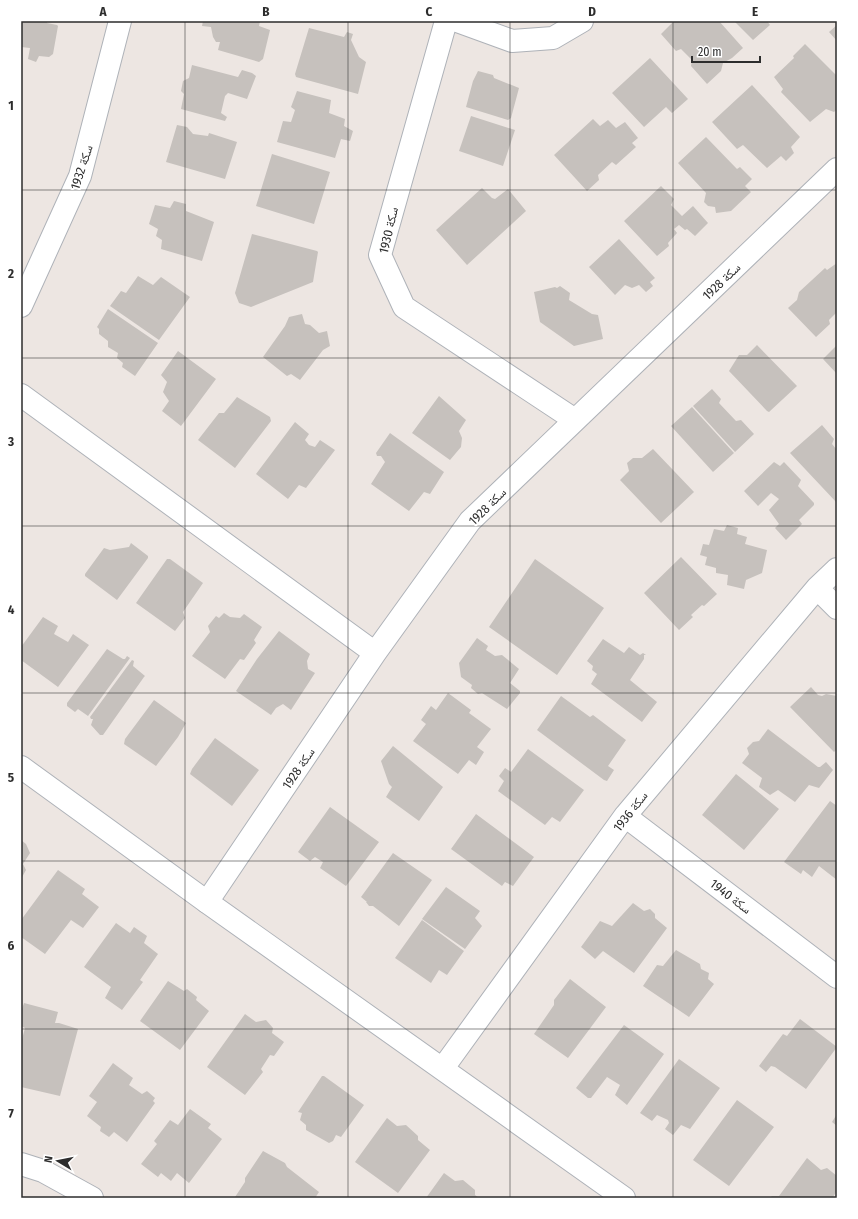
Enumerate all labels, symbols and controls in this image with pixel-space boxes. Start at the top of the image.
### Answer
text: A [98,4,107,19]
text: B [262,4,270,19]
text: C [426,4,433,19]
text: D [588,4,596,19]
text: E [752,4,758,19]
scale bar [692,38,760,64]
text: 20 m [698,45,722,59]
text: 1 [8,98,14,113]
street label: سكة 1932 [67,143,96,191]
street label: سكة 1930 [376,205,401,255]
street label: سكة 1928 [699,260,743,303]
text: 2 [7,266,14,281]
text: 3 [7,434,14,449]
street label: سكة 1928 [465,484,509,528]
text: 4 [8,602,15,617]
street label: سكة 1928 [279,745,318,792]
text: 5 [8,770,14,785]
street label: سكة 1936 [610,788,651,834]
street label: سكة 1940 [707,876,754,917]
text: 6 [8,938,15,953]
text: 7 [8,1106,14,1121]
north arrow [38,1141,78,1181]
text: N [42,1155,56,1164]

